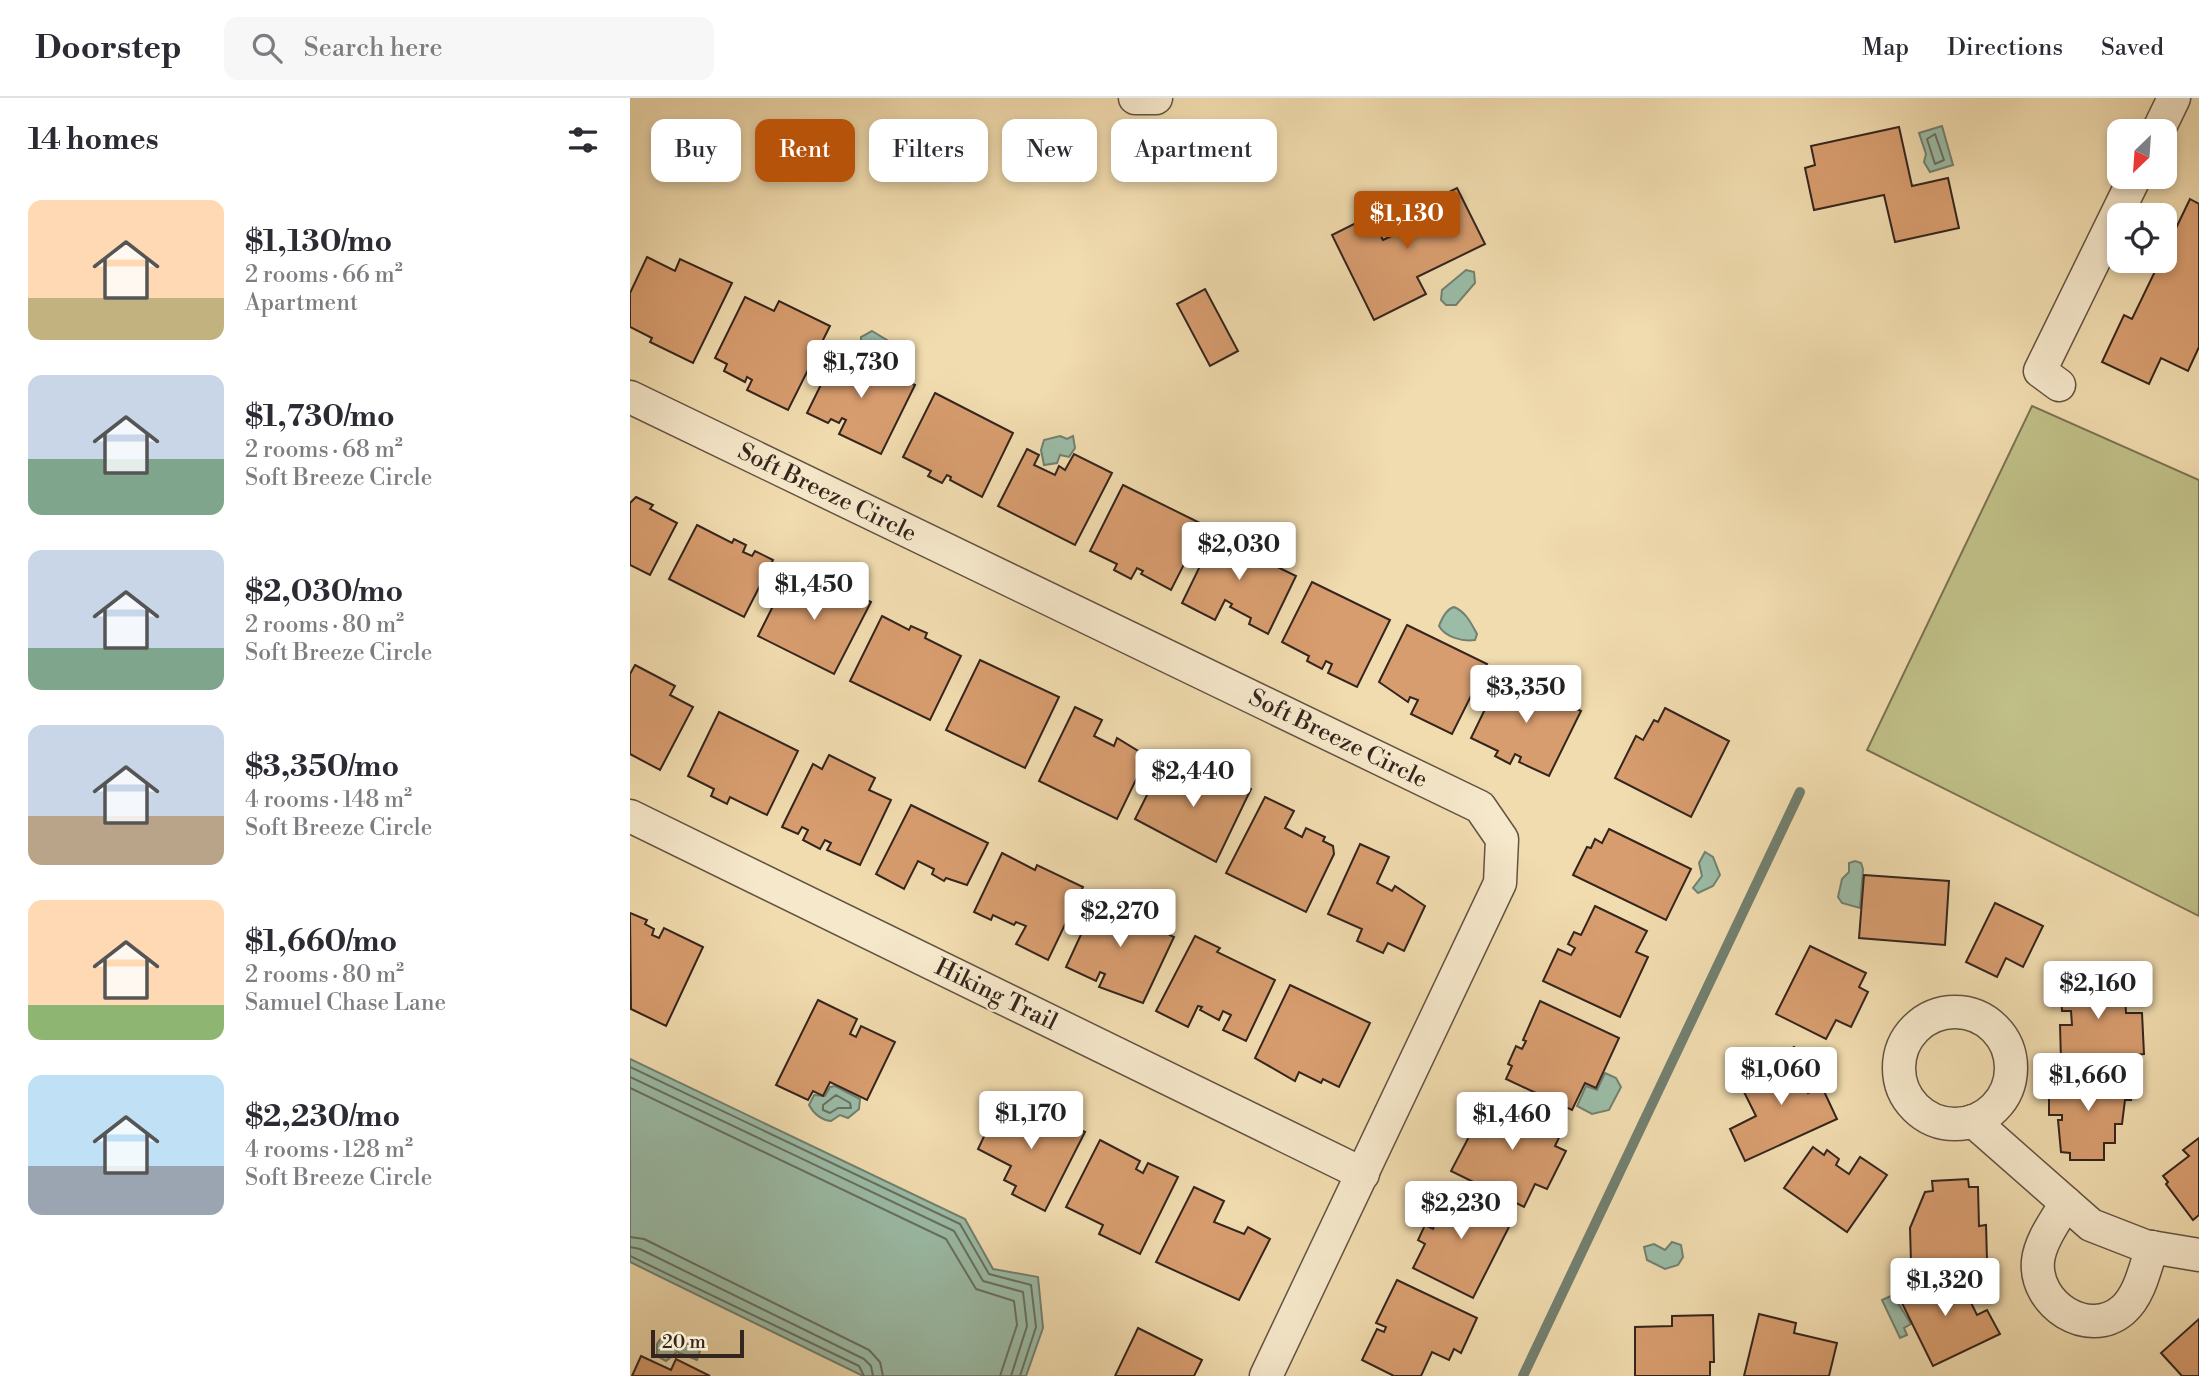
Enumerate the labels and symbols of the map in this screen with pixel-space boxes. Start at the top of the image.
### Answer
north arrow [2107,119,2177,189]
pin: $1,130 [1350,192,1464,251]
pin: $1,730 [804,341,918,400]
street label: Soft Breeze Circle [733,437,921,549]
pin: $2,030 [1182,522,1296,582]
pin: $1,450 [757,562,871,622]
pin: $3,350 [1469,666,1583,725]
street label: Soft Breeze Circle [1244,683,1432,795]
pin: $2,440 [1136,750,1250,809]
pin: $2,270 [1063,890,1177,949]
street label: Hiking Trail [930,952,1062,1038]
pin: $2,160 [2041,962,2155,1021]
pin: $1,060 [1724,1048,1838,1107]
pin: $1,660 [2031,1054,2145,1113]
pin: $1,170 [974,1091,1088,1151]
pin: $1,460 [1455,1093,1569,1152]
pin: $2,230 [1404,1182,1518,1241]
pin: $1,320 [1888,1258,2002,1318]
scale bar [651,1327,744,1359]

